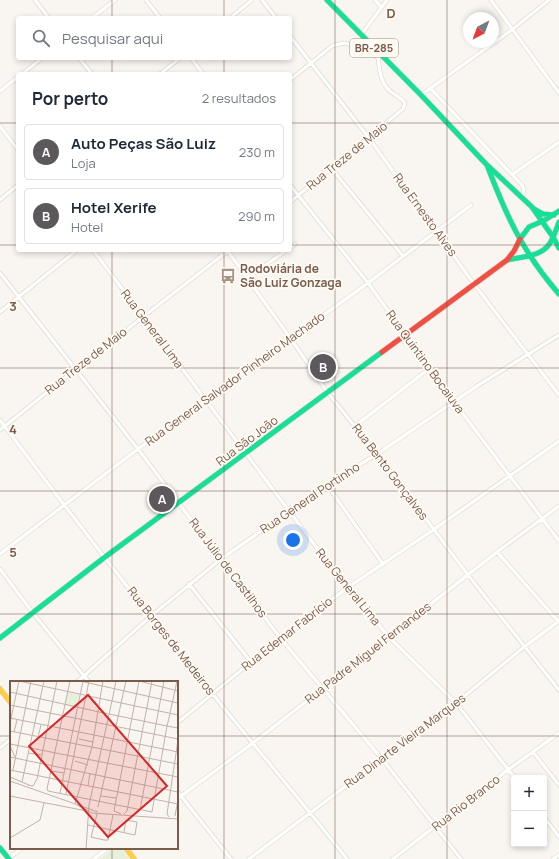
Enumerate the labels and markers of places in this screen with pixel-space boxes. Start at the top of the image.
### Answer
place label: Rodoviária de São Luiz Gonzaga [240,260,342,291]
bus stop icon: Rodoviária de São Luiz Gonzaga [219,267,237,285]
pin: B [310,352,336,382]
pin: A [149,484,175,514]

